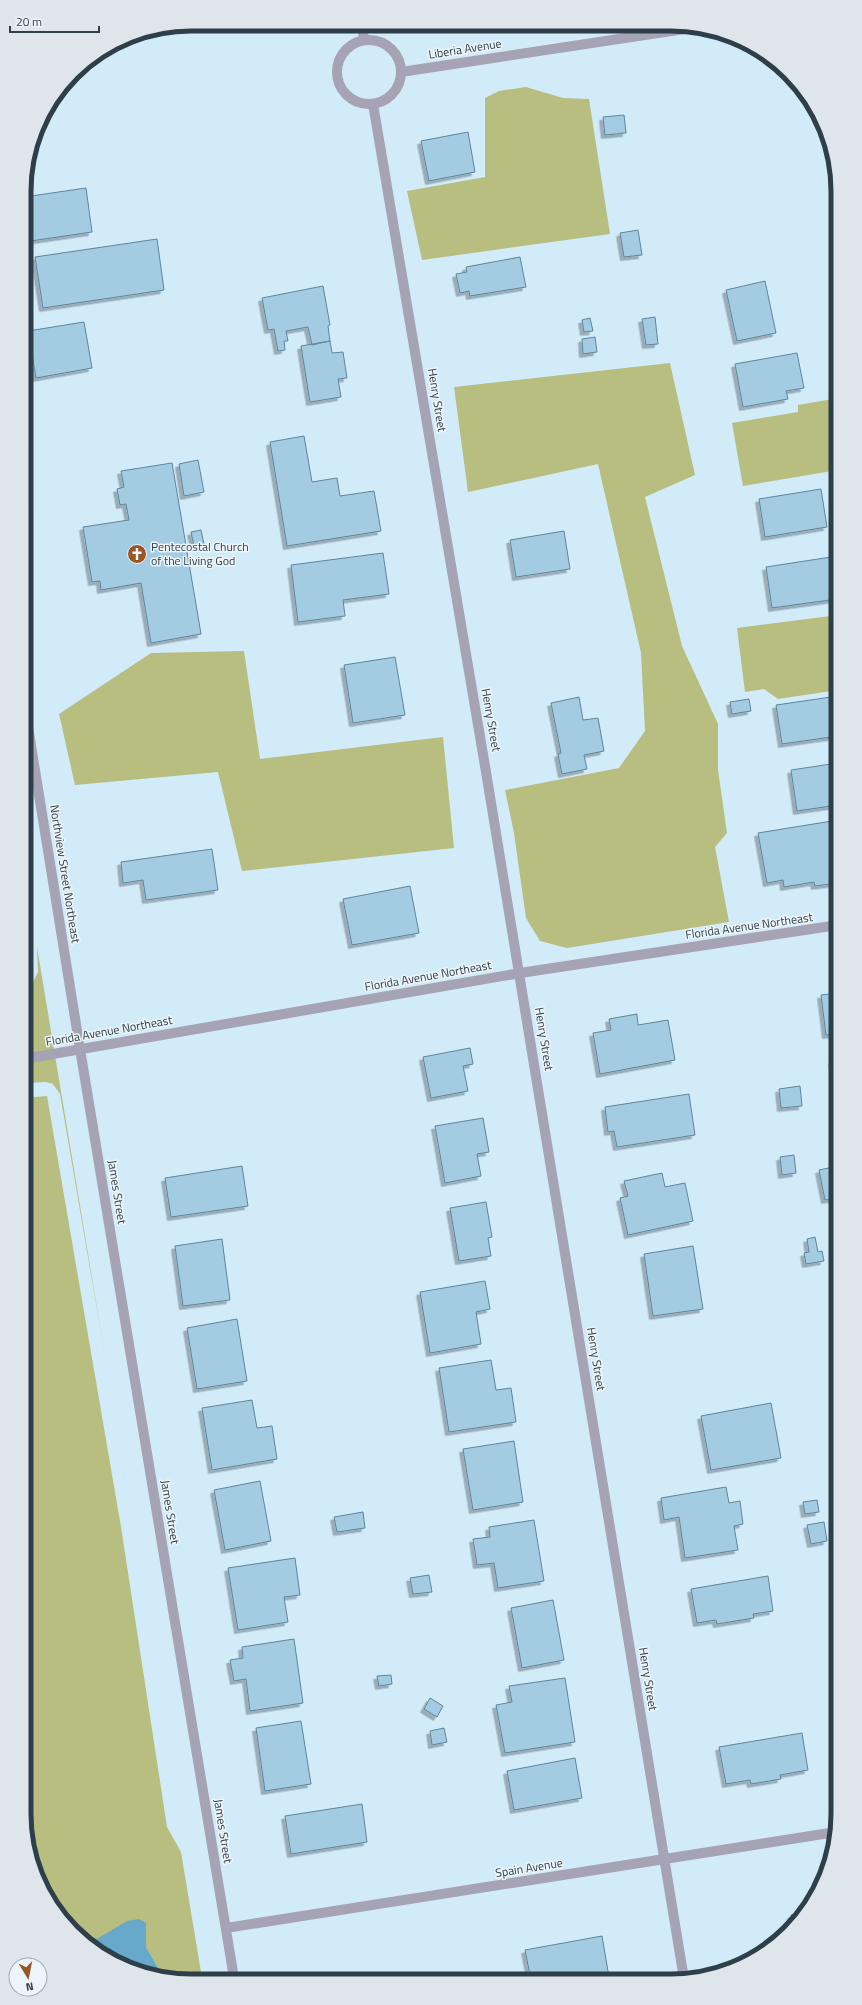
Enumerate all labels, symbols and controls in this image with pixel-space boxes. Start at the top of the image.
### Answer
scale bar [10,8,99,34]
text: 20 m [16,12,42,31]
street label: Liberia Avenue [427,33,503,64]
street label: Henry Street [423,367,452,434]
place label: Pentecostal Church of the Living God [151,537,249,570]
church icon: Pentecostal Church of the Living God [126,543,148,565]
street label: Henry Street [477,687,507,754]
street label: Northview Street Northeast [45,803,86,945]
street label: Florida Avenue Northeast [684,907,815,944]
street label: Florida Avenue Northeast [363,955,494,996]
street label: Henry Street [530,1006,559,1073]
street label: Florida Avenue Northeast [44,1010,175,1051]
street label: James Street [103,1158,132,1226]
street label: Henry Street [582,1326,611,1393]
street label: James Street [156,1478,185,1546]
street label: Henry Street [634,1646,663,1713]
street label: James Street [209,1797,238,1865]
street label: Spain Avenue [494,1853,564,1882]
north arrow [8,1957,48,1997]
text: N [25,1978,35,1995]

